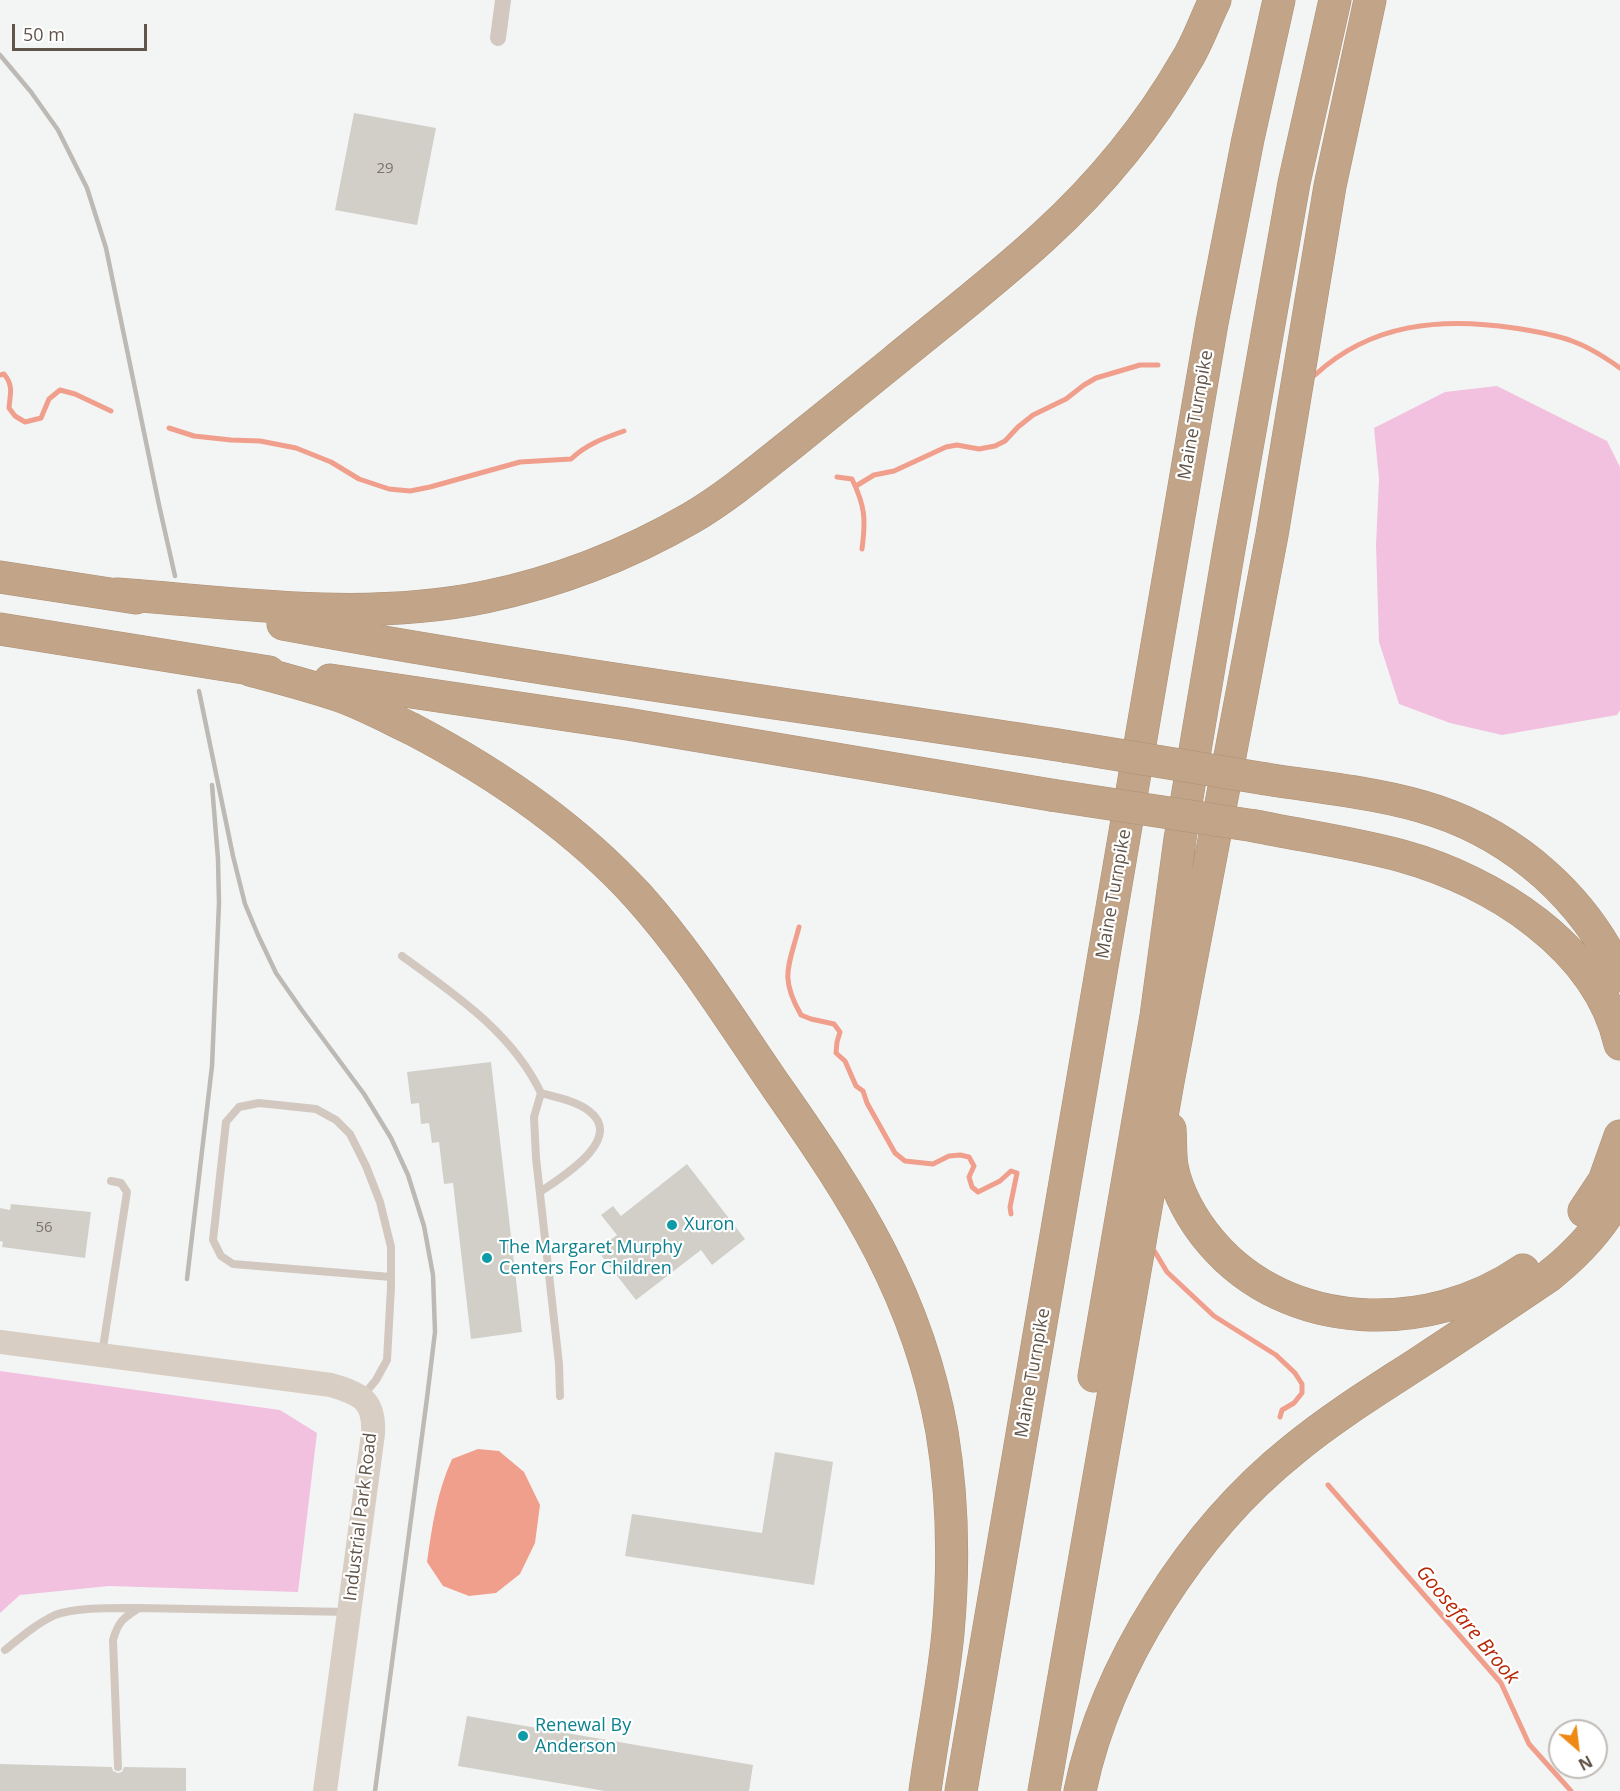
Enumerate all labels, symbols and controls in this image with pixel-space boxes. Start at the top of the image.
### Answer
scale bar [15,12,150,50]
text: 50 m [23,22,65,46]
house number: 29 [376,160,394,178]
street label: Maine Turnpike [1174,349,1218,481]
street label: Maine Turnpike [1092,828,1136,960]
place label: Xuron [684,1214,735,1236]
marker: Xuron [665,1218,679,1232]
house number: 56 [35,1219,53,1237]
place label: The Margaret Murphy Centers For Children [499,1237,682,1280]
marker: The Margaret Murphy Centers For Children [480,1251,494,1265]
street label: Maine Turnpike [1011,1307,1055,1439]
street label: Industrial Park Road [340,1432,382,1602]
water label: Goosefare Brook [1410,1561,1524,1689]
place label: Renewal By Anderson [535,1715,631,1758]
north arrow [1548,1719,1608,1779]
marker: Renewal By Anderson [516,1729,530,1743]
text: N [1575,1750,1596,1776]

